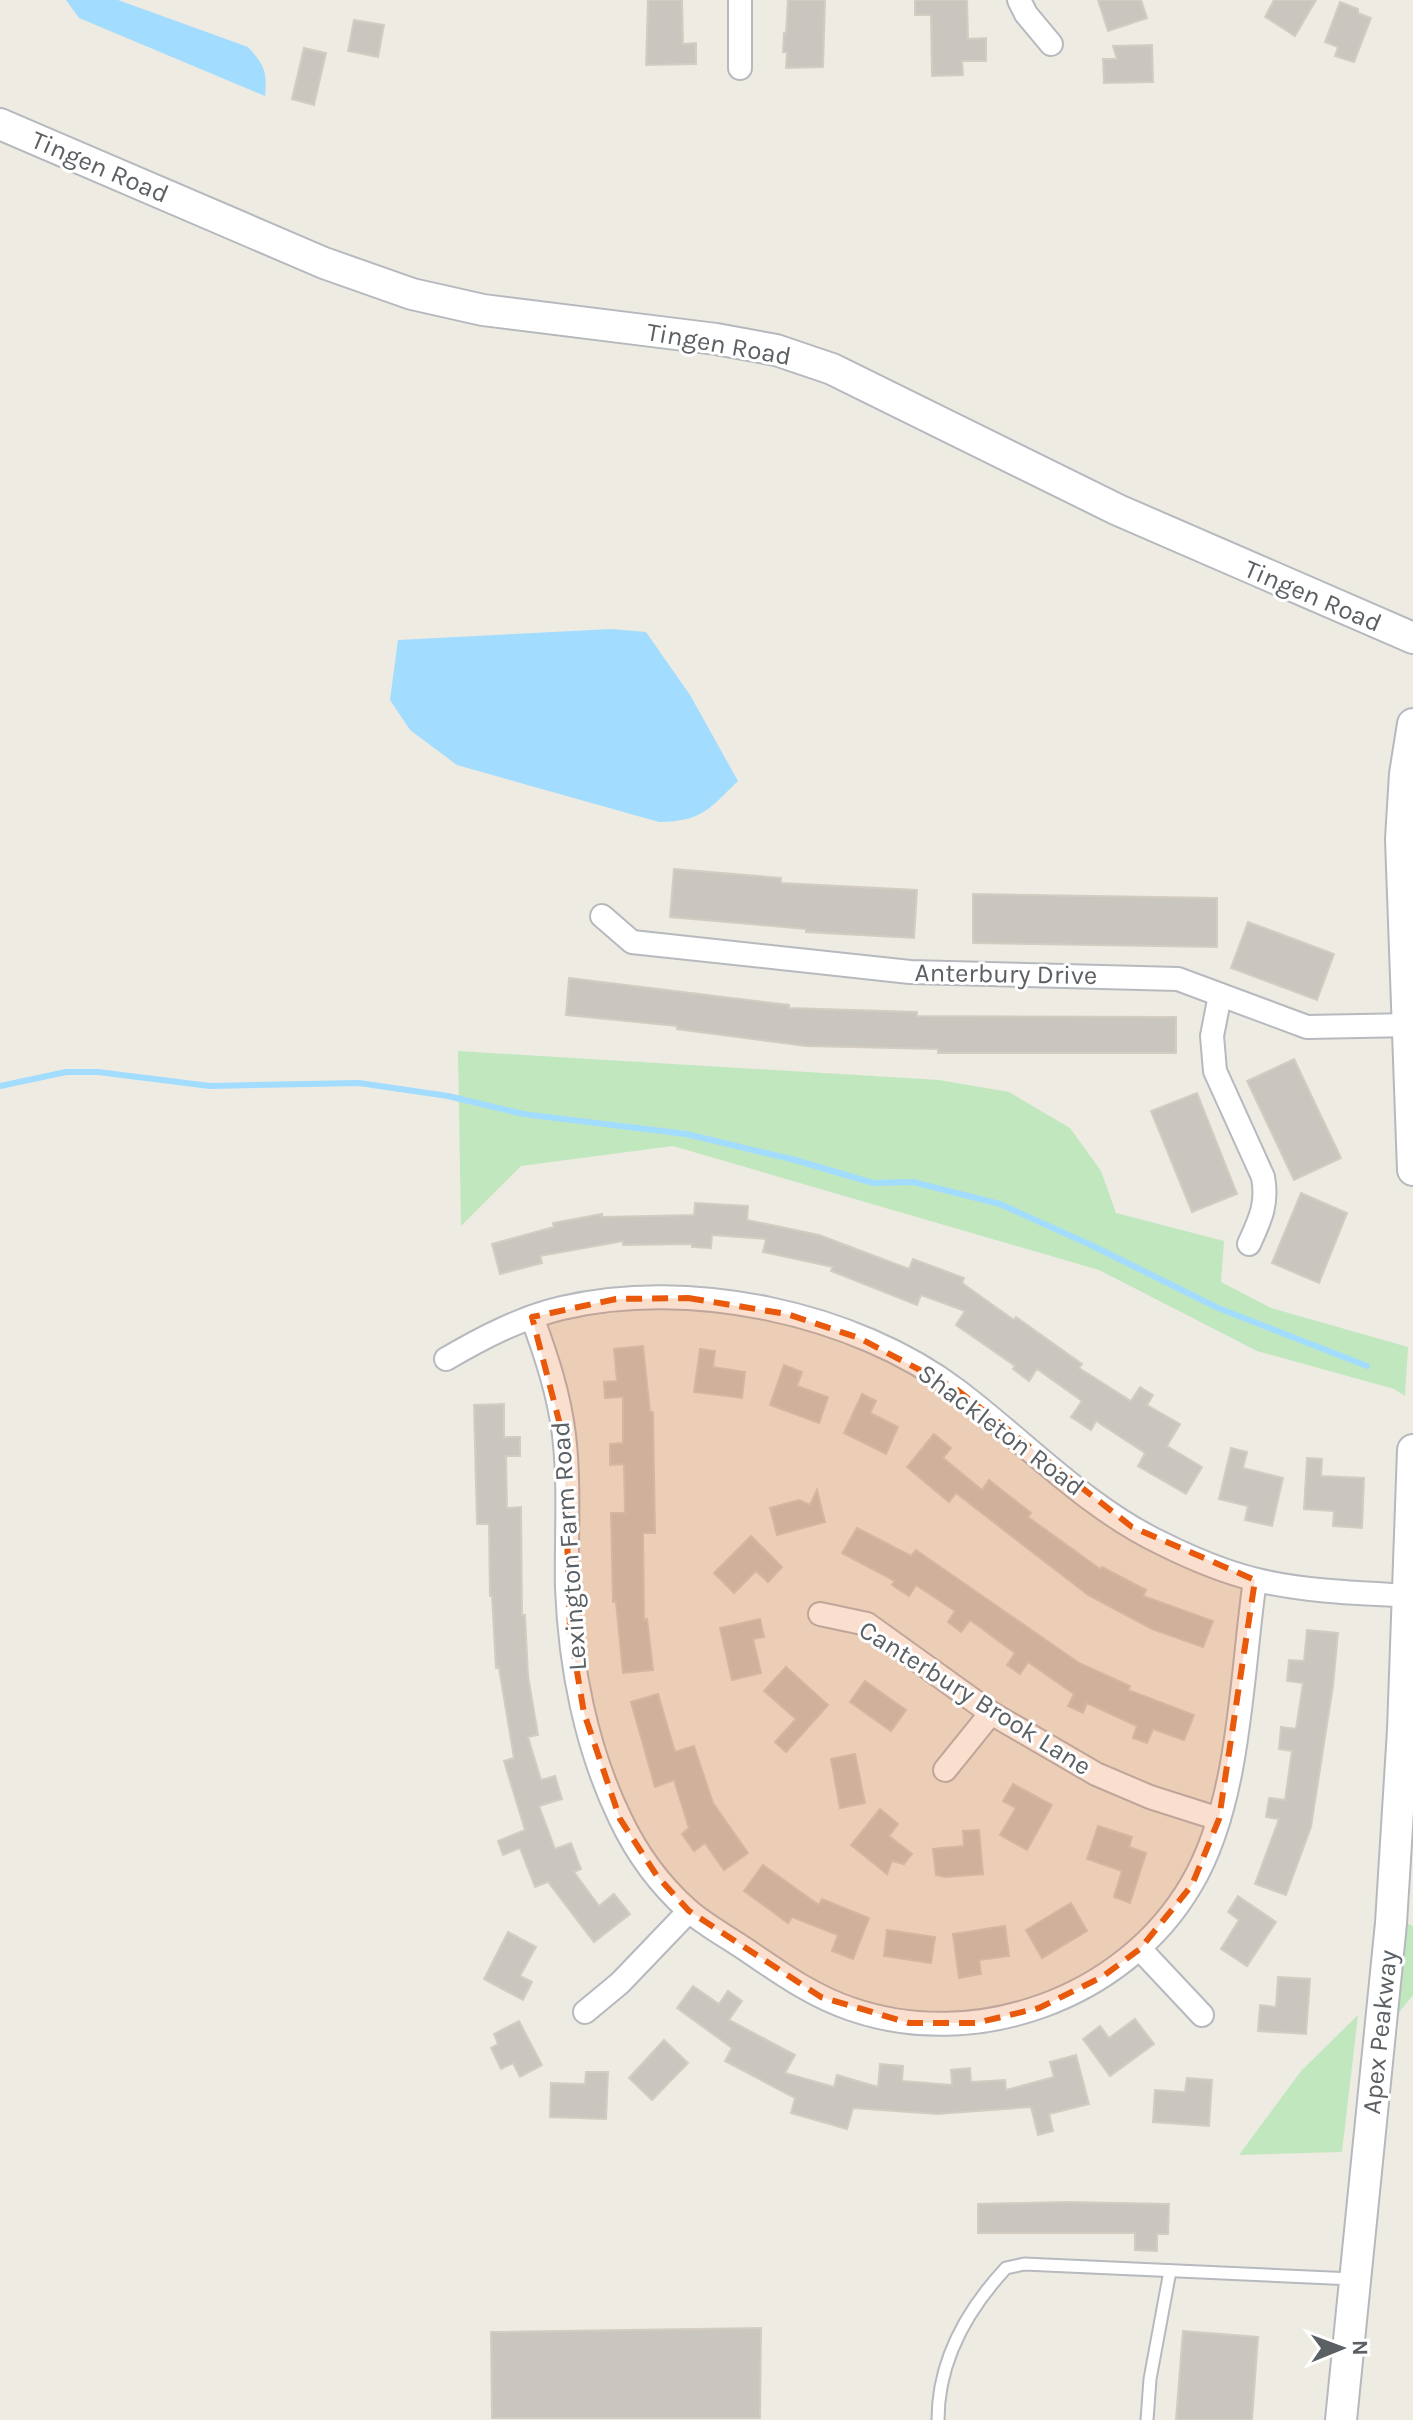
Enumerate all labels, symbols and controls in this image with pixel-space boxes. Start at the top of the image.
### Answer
street label: Tingen Road [27,124,173,210]
street label: Tingen Road [644,316,794,372]
street label: Tingen Road [1240,553,1386,639]
street label: Anterbury Drive [914,957,1098,991]
street label: Shackleton Road [912,1357,1090,1503]
street label: Lexington Farm Road [545,1420,593,1672]
street label: Canterbury Brook Lane [853,1614,1097,1782]
street label: Apex Peakway [1356,1948,1404,2116]
north arrow [1301,2308,1381,2388]
text: N [1347,2340,1373,2356]

